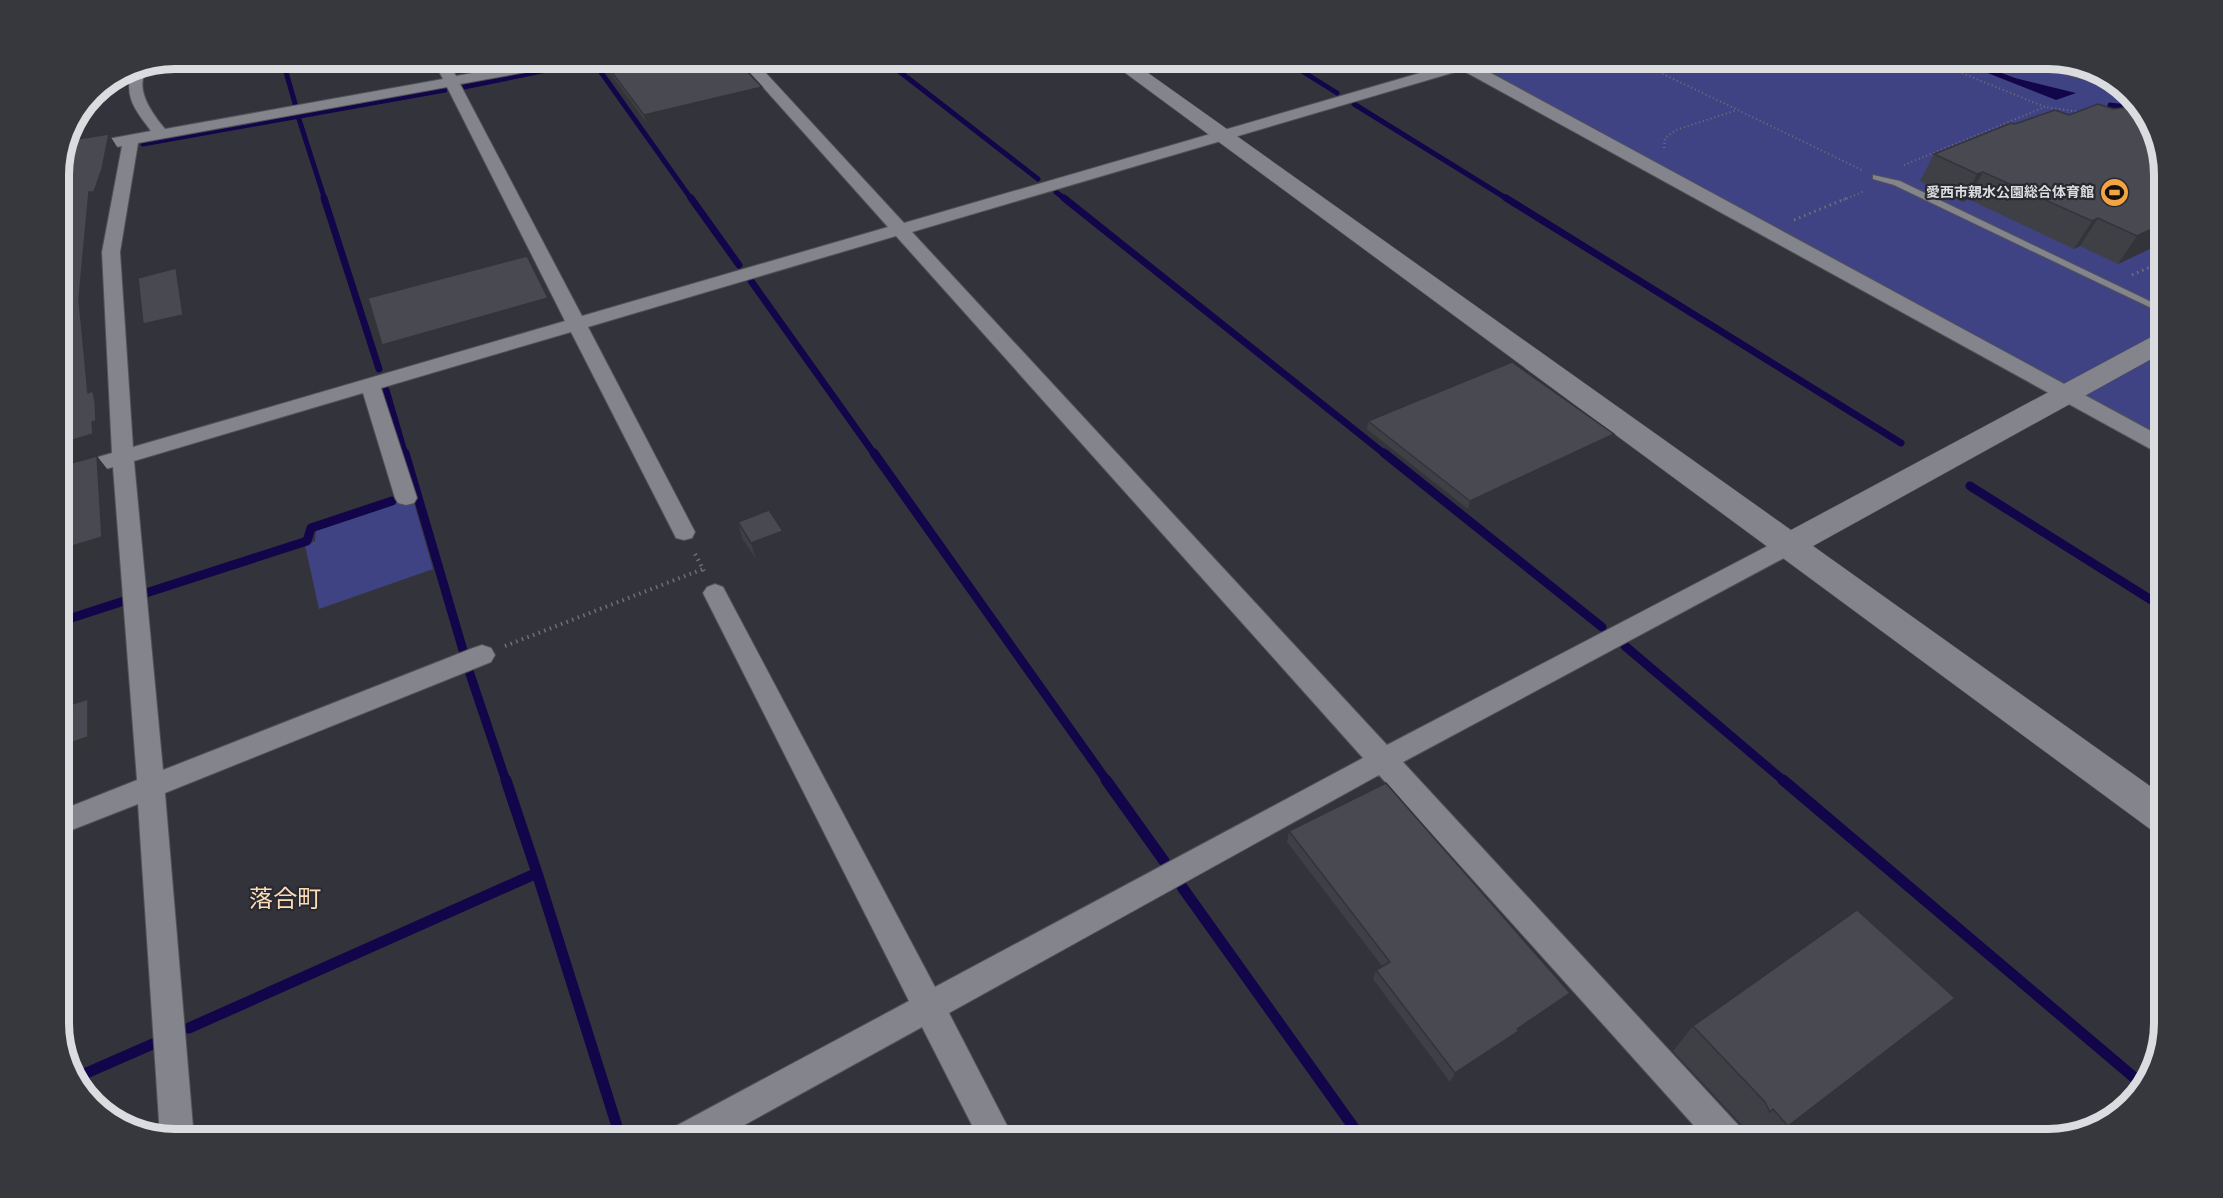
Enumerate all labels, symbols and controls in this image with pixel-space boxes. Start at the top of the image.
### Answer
sports icon: 愛西市親水公園総合体育館 [2099,176,2131,208]
place label: 愛西市親水公園総合体育館 [1926,182,2094,201]
district label: 落合町 [249,881,321,914]

